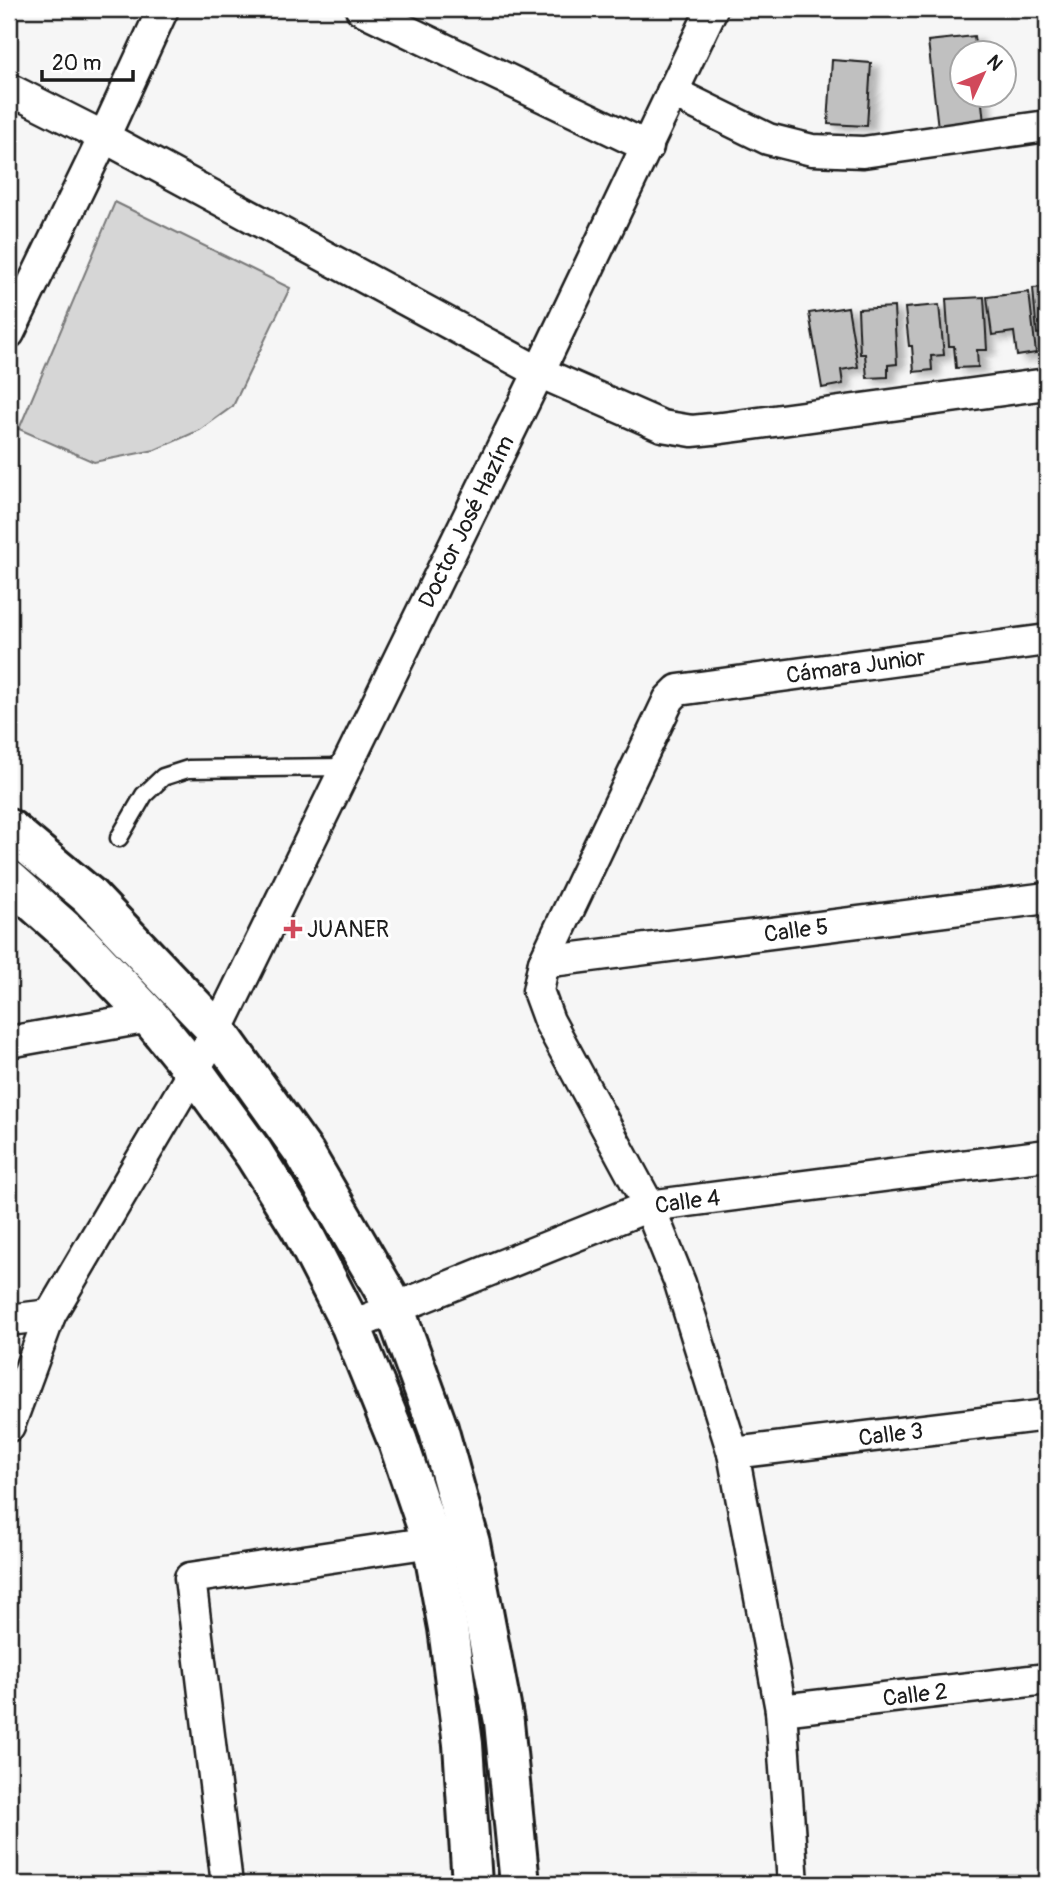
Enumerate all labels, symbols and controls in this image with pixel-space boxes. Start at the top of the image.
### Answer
scale bar [42,38,133,82]
north arrow [948,38,1018,108]
text: 20 m [52,50,101,77]
text: N [981,50,1008,76]
street label: Doctor José Hazím [412,431,521,613]
street label: Cámara Junior [784,643,927,690]
street label: Calle 5 [762,912,830,949]
place label: JUANER [307,915,389,944]
marker: JUANER [285,921,301,937]
street label: Calle 4 [653,1183,722,1220]
street label: Calle 3 [857,1416,925,1453]
street label: Calle 2 [881,1677,949,1713]

